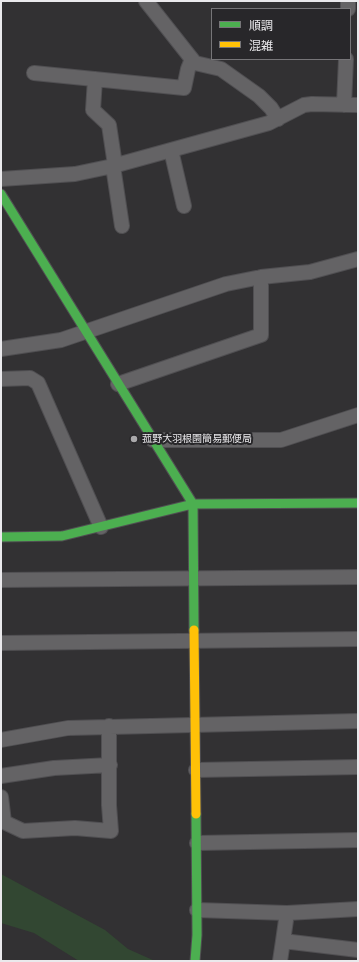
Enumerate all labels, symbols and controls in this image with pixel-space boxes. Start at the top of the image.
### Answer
legend [211,8,351,60]
text: 順調 [249,18,273,33]
text: 混雑 [249,38,273,53]
place label: 菰野大羽根園簡易郵便局 [142,433,252,445]
marker: 菰野大羽根園簡易郵便局 [129,434,139,444]

